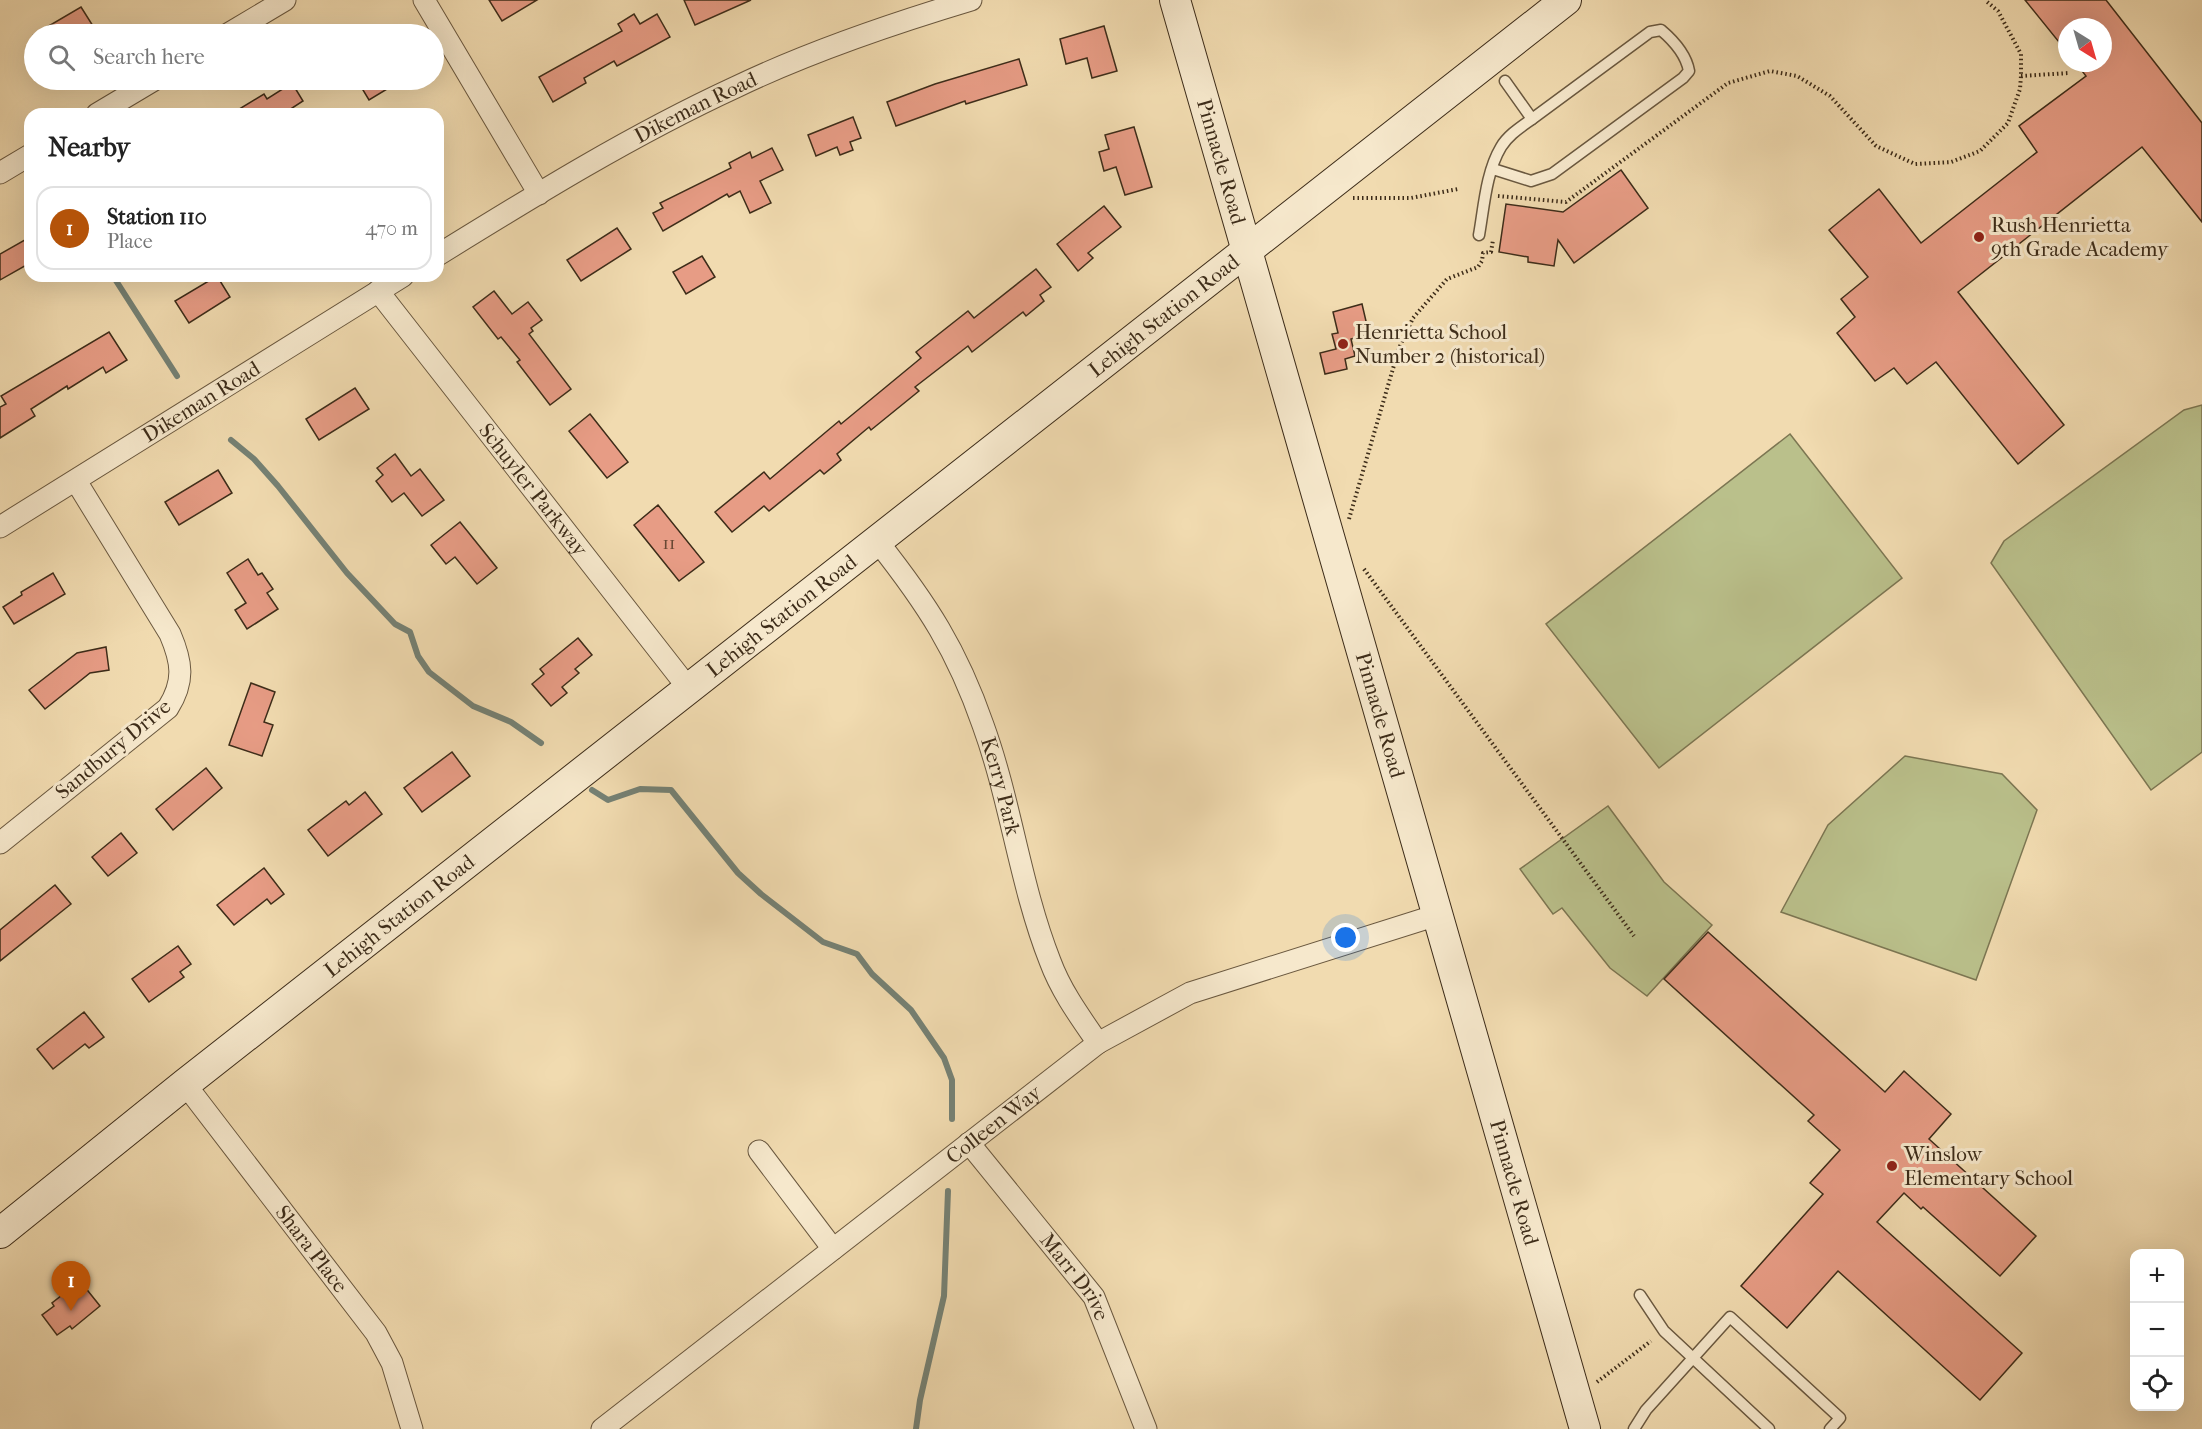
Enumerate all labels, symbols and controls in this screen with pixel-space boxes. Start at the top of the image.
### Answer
north arrow [2058,18,2112,72]
search box [24,24,444,90]
icon: search [45,41,78,74]
text: Search here [93,44,205,70]
street label: Dikeman Road [630,67,761,148]
street label: Pinnacle Road [1192,96,1251,228]
text: Nearby [48,132,130,163]
text: Station 110 [107,204,207,230]
place label: Rush Henrietta 9th Grade Academy [1991,213,2169,261]
text: 1 [66,217,73,240]
text: 470 m [365,217,418,240]
text: Place [107,230,153,253]
marker: Rush Henrietta 9th Grade Academy [1972,230,1986,244]
street label: Lehigh Station Road [1084,249,1244,382]
place label: Henrietta School Number 2 (historical) [1355,320,1545,368]
marker: Henrietta School Number 2 (historical) [1336,337,1350,351]
street label: Dikeman Road [138,356,265,447]
street label: Schuyler Parkway [474,419,593,561]
house number: 11 [663,533,675,554]
street label: Lehigh Station Road [702,549,862,682]
street label: Pinnacle Road [1351,650,1410,781]
street label: Sandbury Drive [51,694,175,804]
street label: Kerry Park [976,734,1025,838]
street label: Lehigh Station Road [319,849,480,982]
your location [1331,923,1360,952]
street label: Colleen Way [941,1080,1046,1169]
street label: Pinnacle Road [1485,1117,1544,1248]
place label: Winslow Elementary School [1903,1142,2073,1190]
marker: Winslow Elementary School [1885,1159,1899,1173]
street label: Shara Place [271,1201,353,1297]
street label: Marr Drive [1035,1228,1114,1324]
map controls [2130,1249,2184,1411]
button: + [2130,1249,2184,1303]
pin: 1 [52,1262,90,1311]
button: − [2130,1303,2184,1357]
button: locate [2130,1357,2184,1411]

